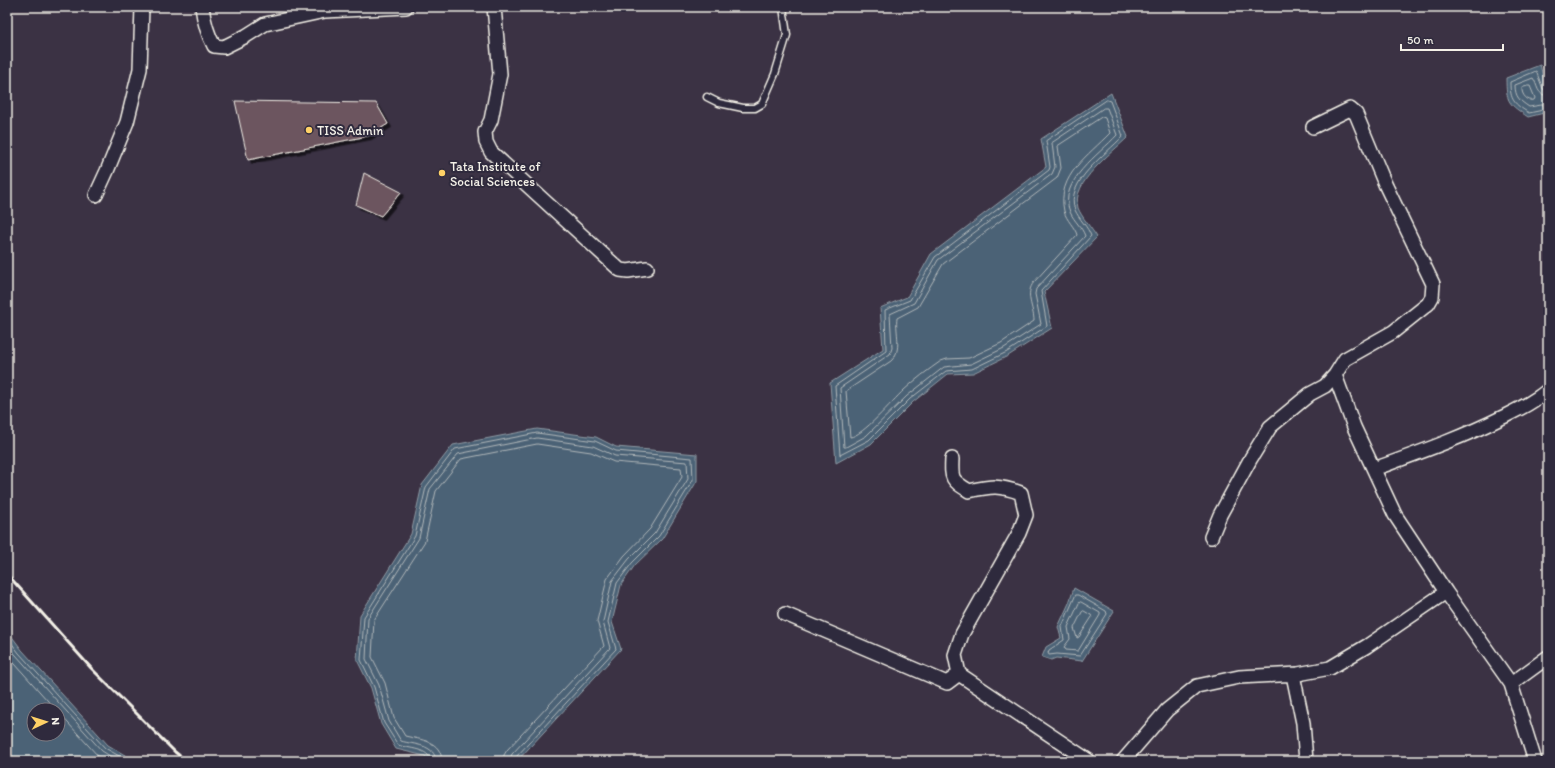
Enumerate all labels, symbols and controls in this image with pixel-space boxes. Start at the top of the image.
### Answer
scale bar [1401,26,1503,52]
text: 50 m [1407,33,1433,47]
place label: TISS Admin [317,123,384,138]
marker: TISS Admin [304,125,314,135]
place label: Tata Institute of Social Sciences [450,159,540,189]
marker: Tata Institute of Social Sciences [437,168,447,178]
north arrow [26,702,66,742]
text: N [49,717,62,726]

